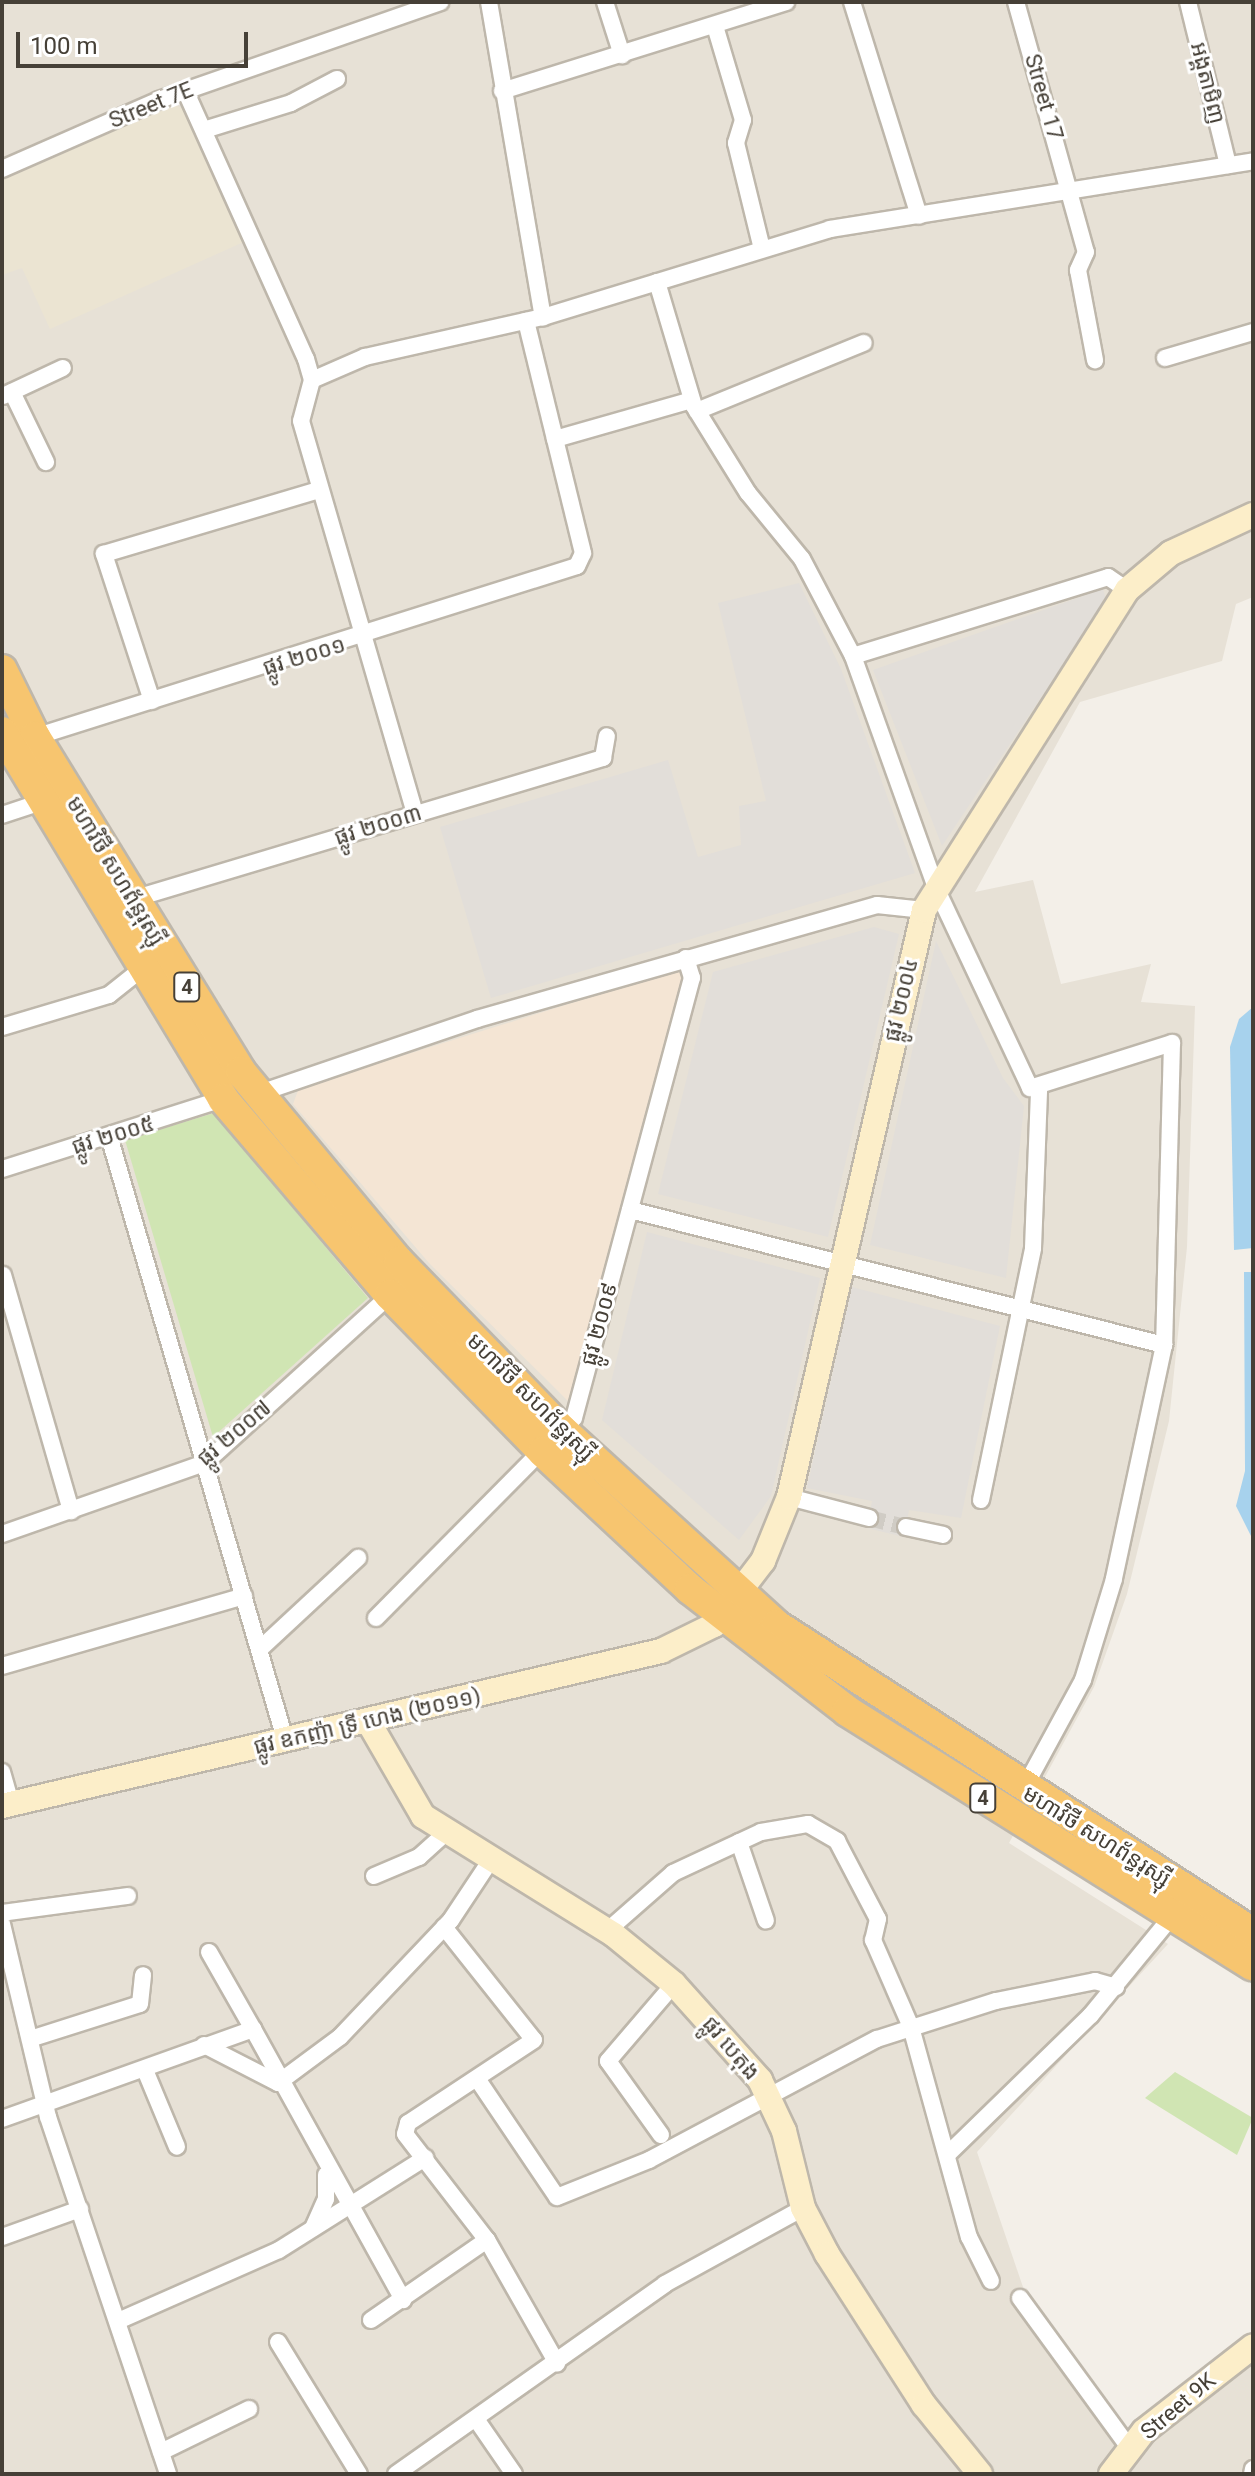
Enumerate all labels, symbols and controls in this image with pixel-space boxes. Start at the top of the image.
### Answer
scale bar [20,16,252,66]
text: 100 m [30,32,97,60]
street label: អង្គតាមិញ [1185,39,1231,127]
street label: Street 17 [1019,51,1069,143]
street label: Street 7E [105,76,197,134]
street label: ផ្លូវ ២០០១ [259,631,349,681]
street label: មហាវិថី សហព័ន្ធរុស្ស៊ី [61,792,171,950]
street label: ផ្លូវ ២០០៣ [331,799,425,851]
street label: ផ្លូវ ២០០៤ [879,956,923,1044]
road number: 4 [173,971,201,1003]
street label: ផ្លូវ ២០០៥ [68,1110,158,1160]
street label: ផ្លូវ ២០០៩ [575,1280,623,1368]
street label: មហាវិថី សហព័ន្ធរុស្ស៊ី [462,1328,600,1466]
street label: ផ្លូវ ២០០៧ [192,1395,276,1471]
street label: ផ្លូវ ឧកញ៉ា ទ្រី ហេង (២០១១) [251,1682,483,1760]
street label: មហាវិថី សហព័ន្ធរុស្ស៊ី [1018,1780,1176,1892]
road number: 4 [969,1782,997,1814]
street label: ផ្លូវ បេតុង [697,2011,765,2085]
street label: Street 9K [1135,2367,1221,2445]

